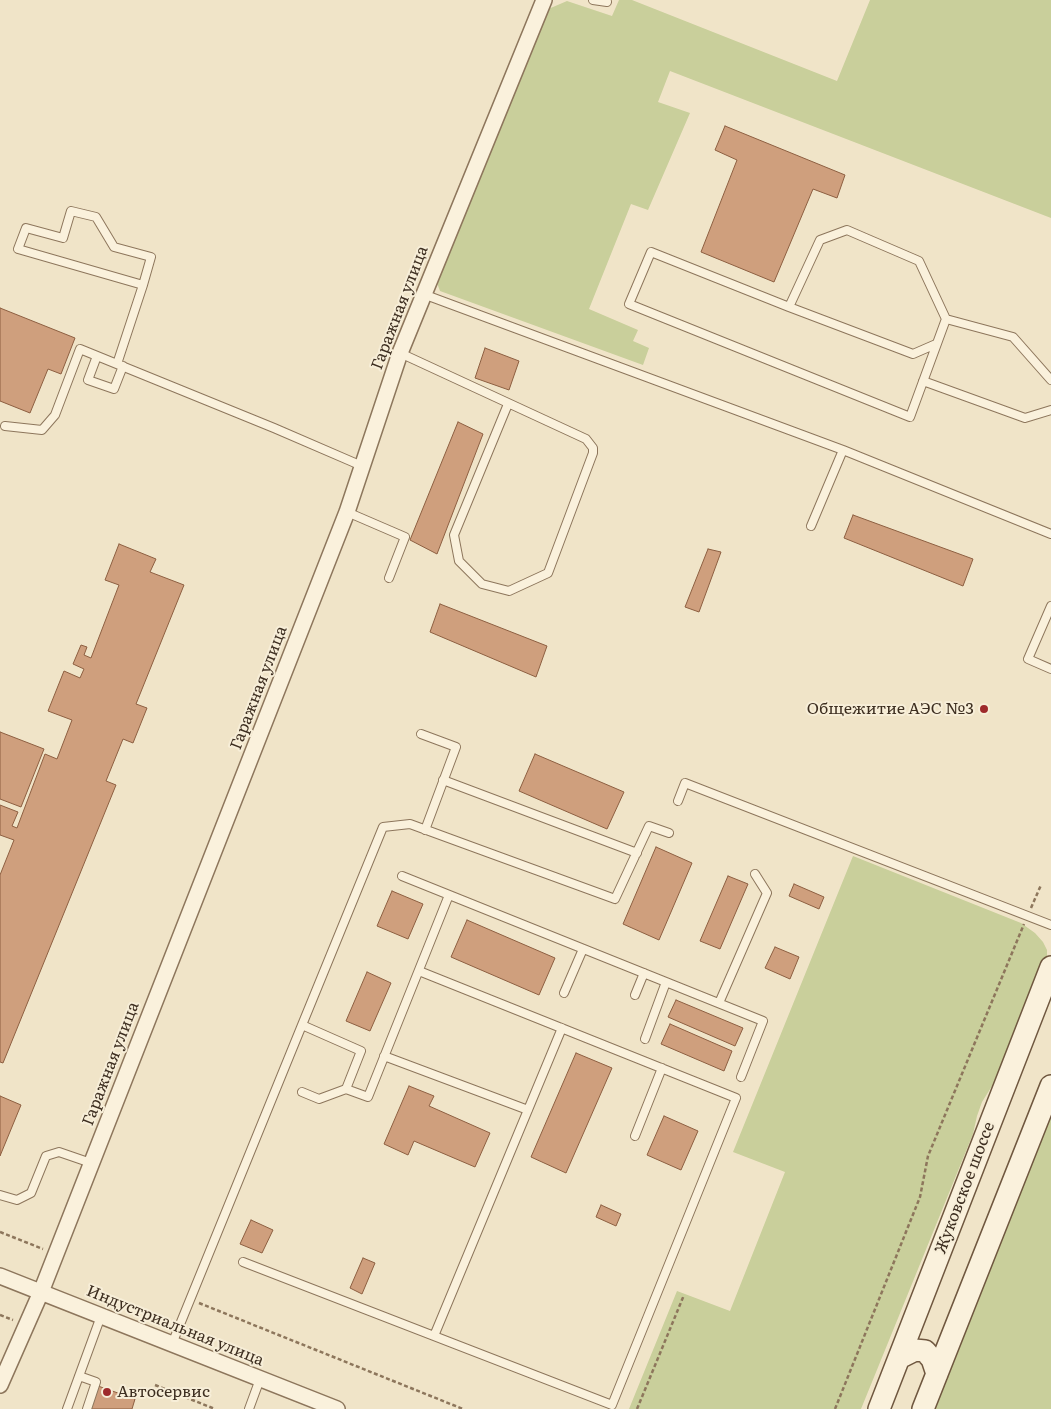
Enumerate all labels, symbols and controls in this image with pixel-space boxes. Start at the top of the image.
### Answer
street label: Гаражная улица [368,243,432,373]
street label: Гаражная улица [227,623,291,753]
place label: Общежитие АЭС №3 [807,699,974,719]
marker: Общежитие АЭС №3 [978,703,990,715]
street label: Гаражная улица [79,999,143,1129]
street label: Жуковское шоссе [931,1119,999,1257]
street label: Индустриальная улица [83,1282,267,1370]
place label: Автосервис [117,1382,210,1402]
marker: Автосервис [101,1386,113,1398]

